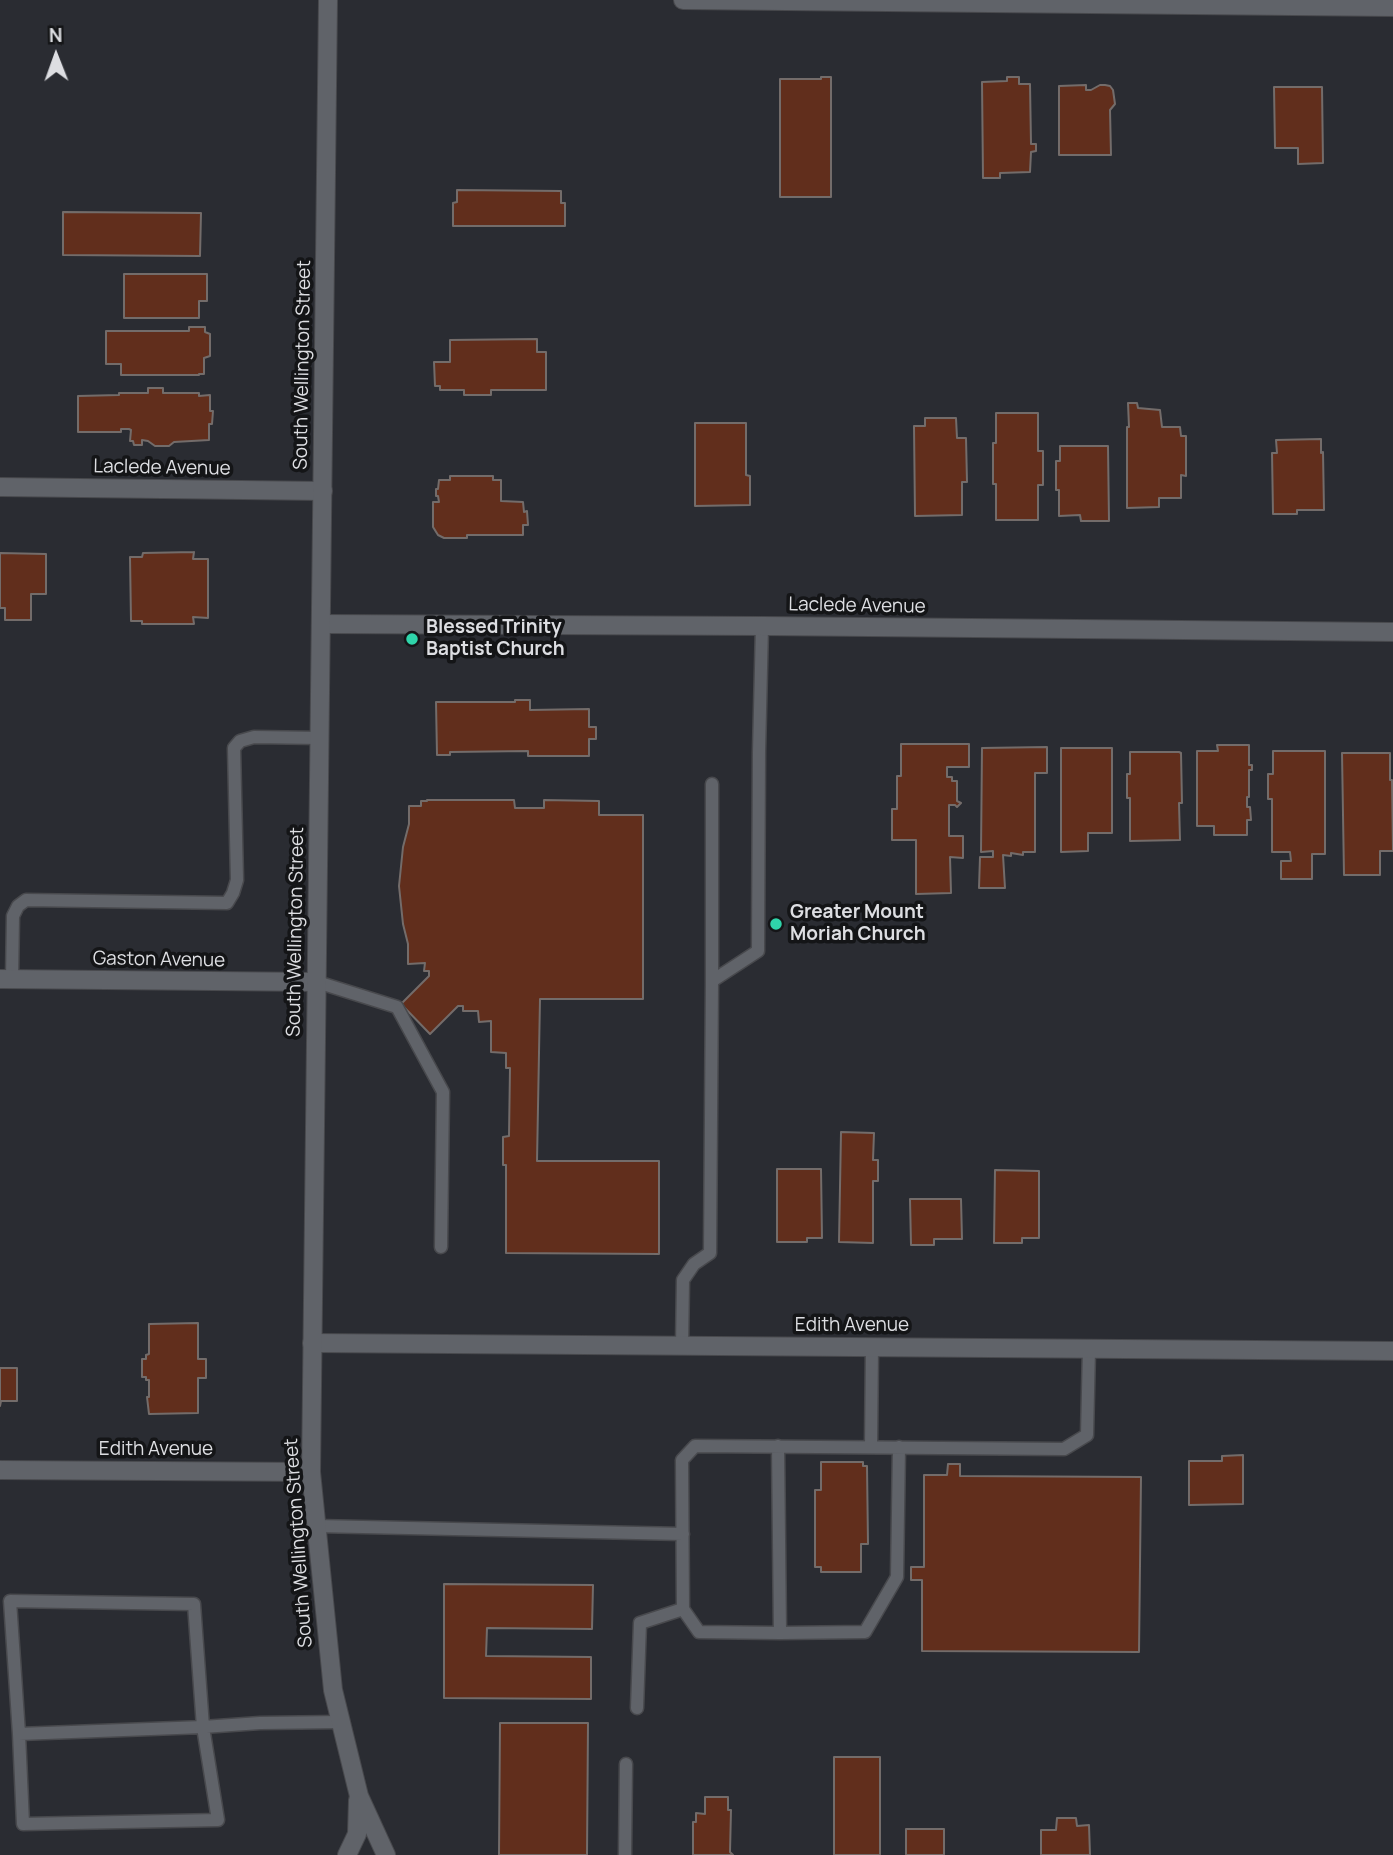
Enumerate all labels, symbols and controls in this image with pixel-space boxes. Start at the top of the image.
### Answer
north arrow [21,21,91,91]
text: N [49,22,63,48]
street label: South Wellington Street [290,260,316,470]
street label: Laclede Avenue [93,455,231,481]
street label: Laclede Avenue [788,593,926,619]
place label: Blessed Trinity Baptist Church [426,617,565,661]
marker: Blessed Trinity Baptist Church [404,631,420,647]
street label: South Wellington Street [283,827,309,1037]
place label: Greater Mount Moriah Church [790,902,926,946]
marker: Greater Mount Moriah Church [768,916,784,932]
street label: Gaston Avenue [93,947,225,973]
street label: Edith Avenue [795,1315,909,1337]
street label: South Wellington Street [280,1438,318,1648]
street label: Edith Avenue [99,1439,213,1461]

